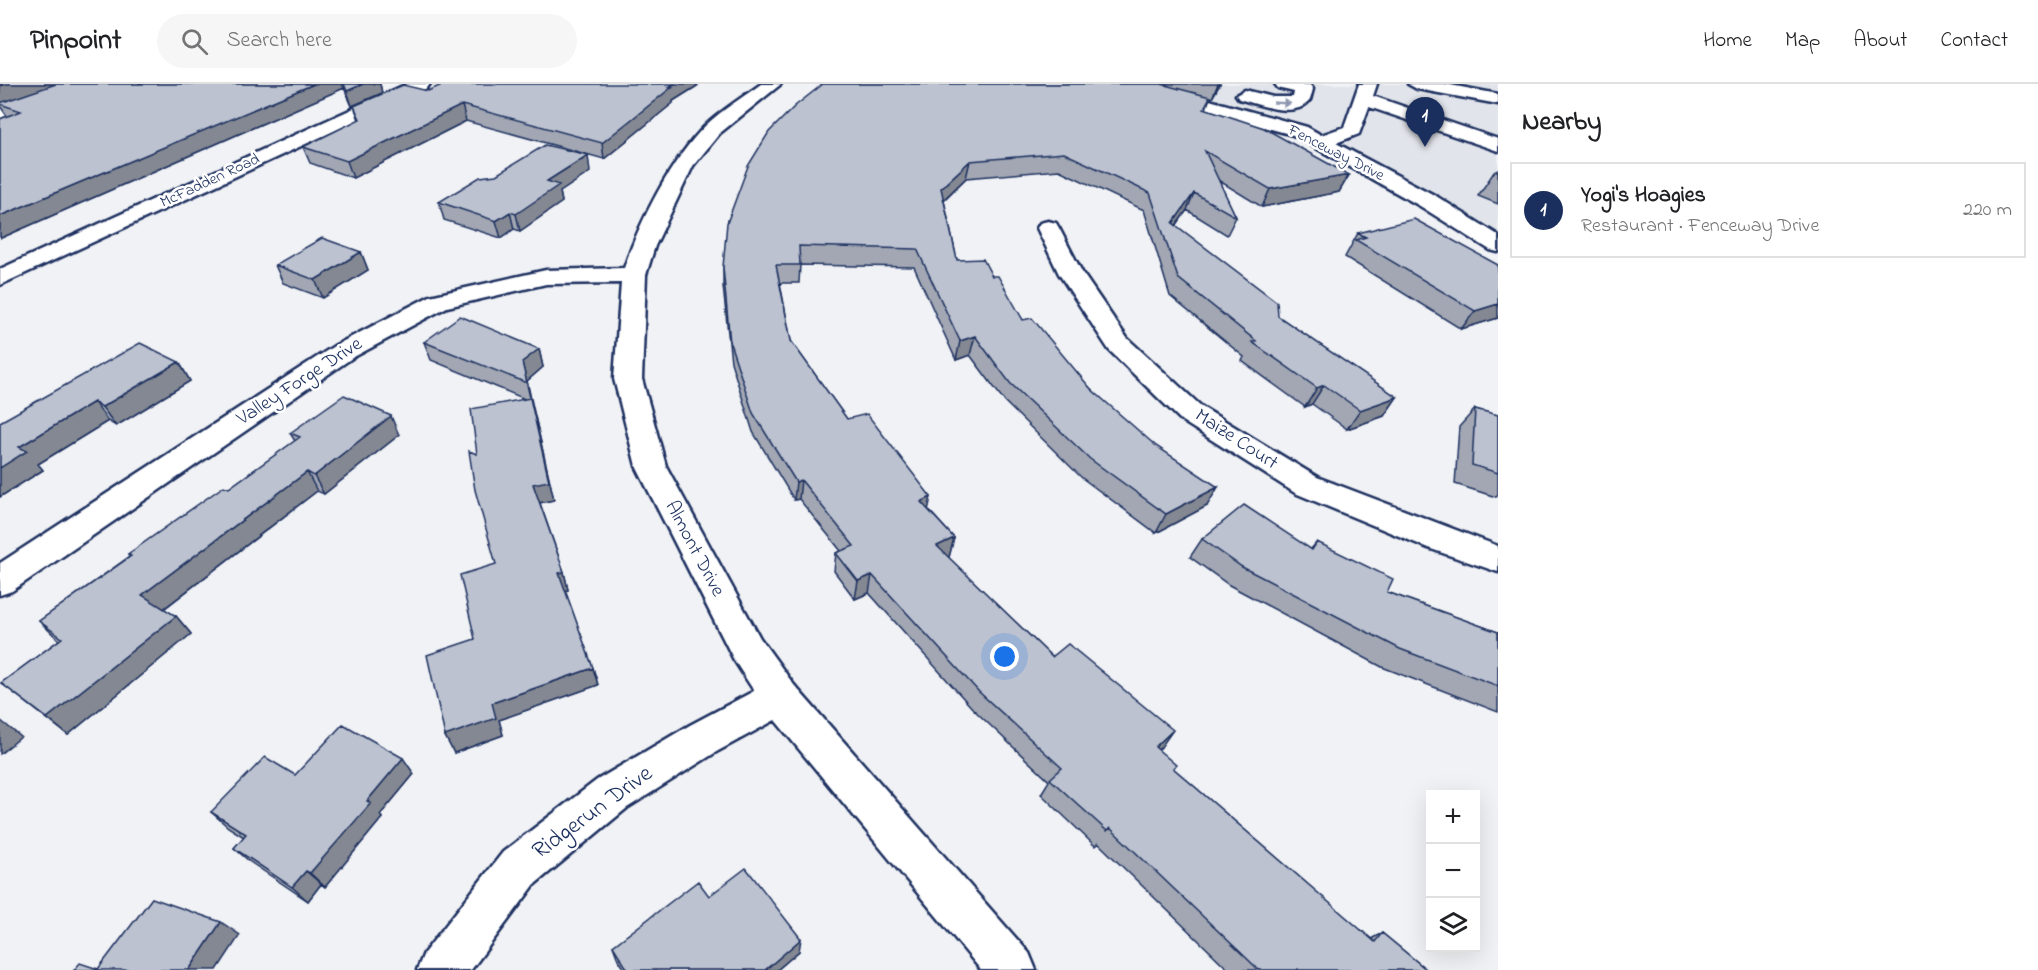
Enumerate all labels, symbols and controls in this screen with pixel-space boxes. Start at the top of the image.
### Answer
search box [157,14,577,68]
text: Pinpoint [30,21,121,62]
icon: search [178,25,211,58]
text: Search here [226,25,332,57]
text: Home [1703,26,1752,56]
text: Map [1785,26,1820,56]
text: About [1853,26,1907,56]
text: Contact [1940,26,2008,56]
pin: 1 [1406,98,1444,147]
one-way arrow [1273,99,1292,108]
text: Nearby [1522,104,1601,142]
street label: Fenceway Drive [1283,118,1389,188]
street label: McFadden Road [156,147,264,215]
text: Yogi's Hoagies [1581,180,1706,212]
text: 1 [1540,196,1547,225]
text: 220 m [1963,196,2012,225]
text: Restaurant · Fenceway Drive [1581,212,1819,241]
street label: Valley Forge Drive [231,330,369,435]
street label: Maize Court [1188,402,1284,478]
street label: Almont Drive [657,496,731,602]
your location [990,642,1019,671]
street label: Ridgerun Drive [525,757,661,869]
map controls [1426,790,1480,952]
button: + [1426,790,1480,844]
button: − [1426,844,1480,898]
button: layers [1426,898,1480,952]

